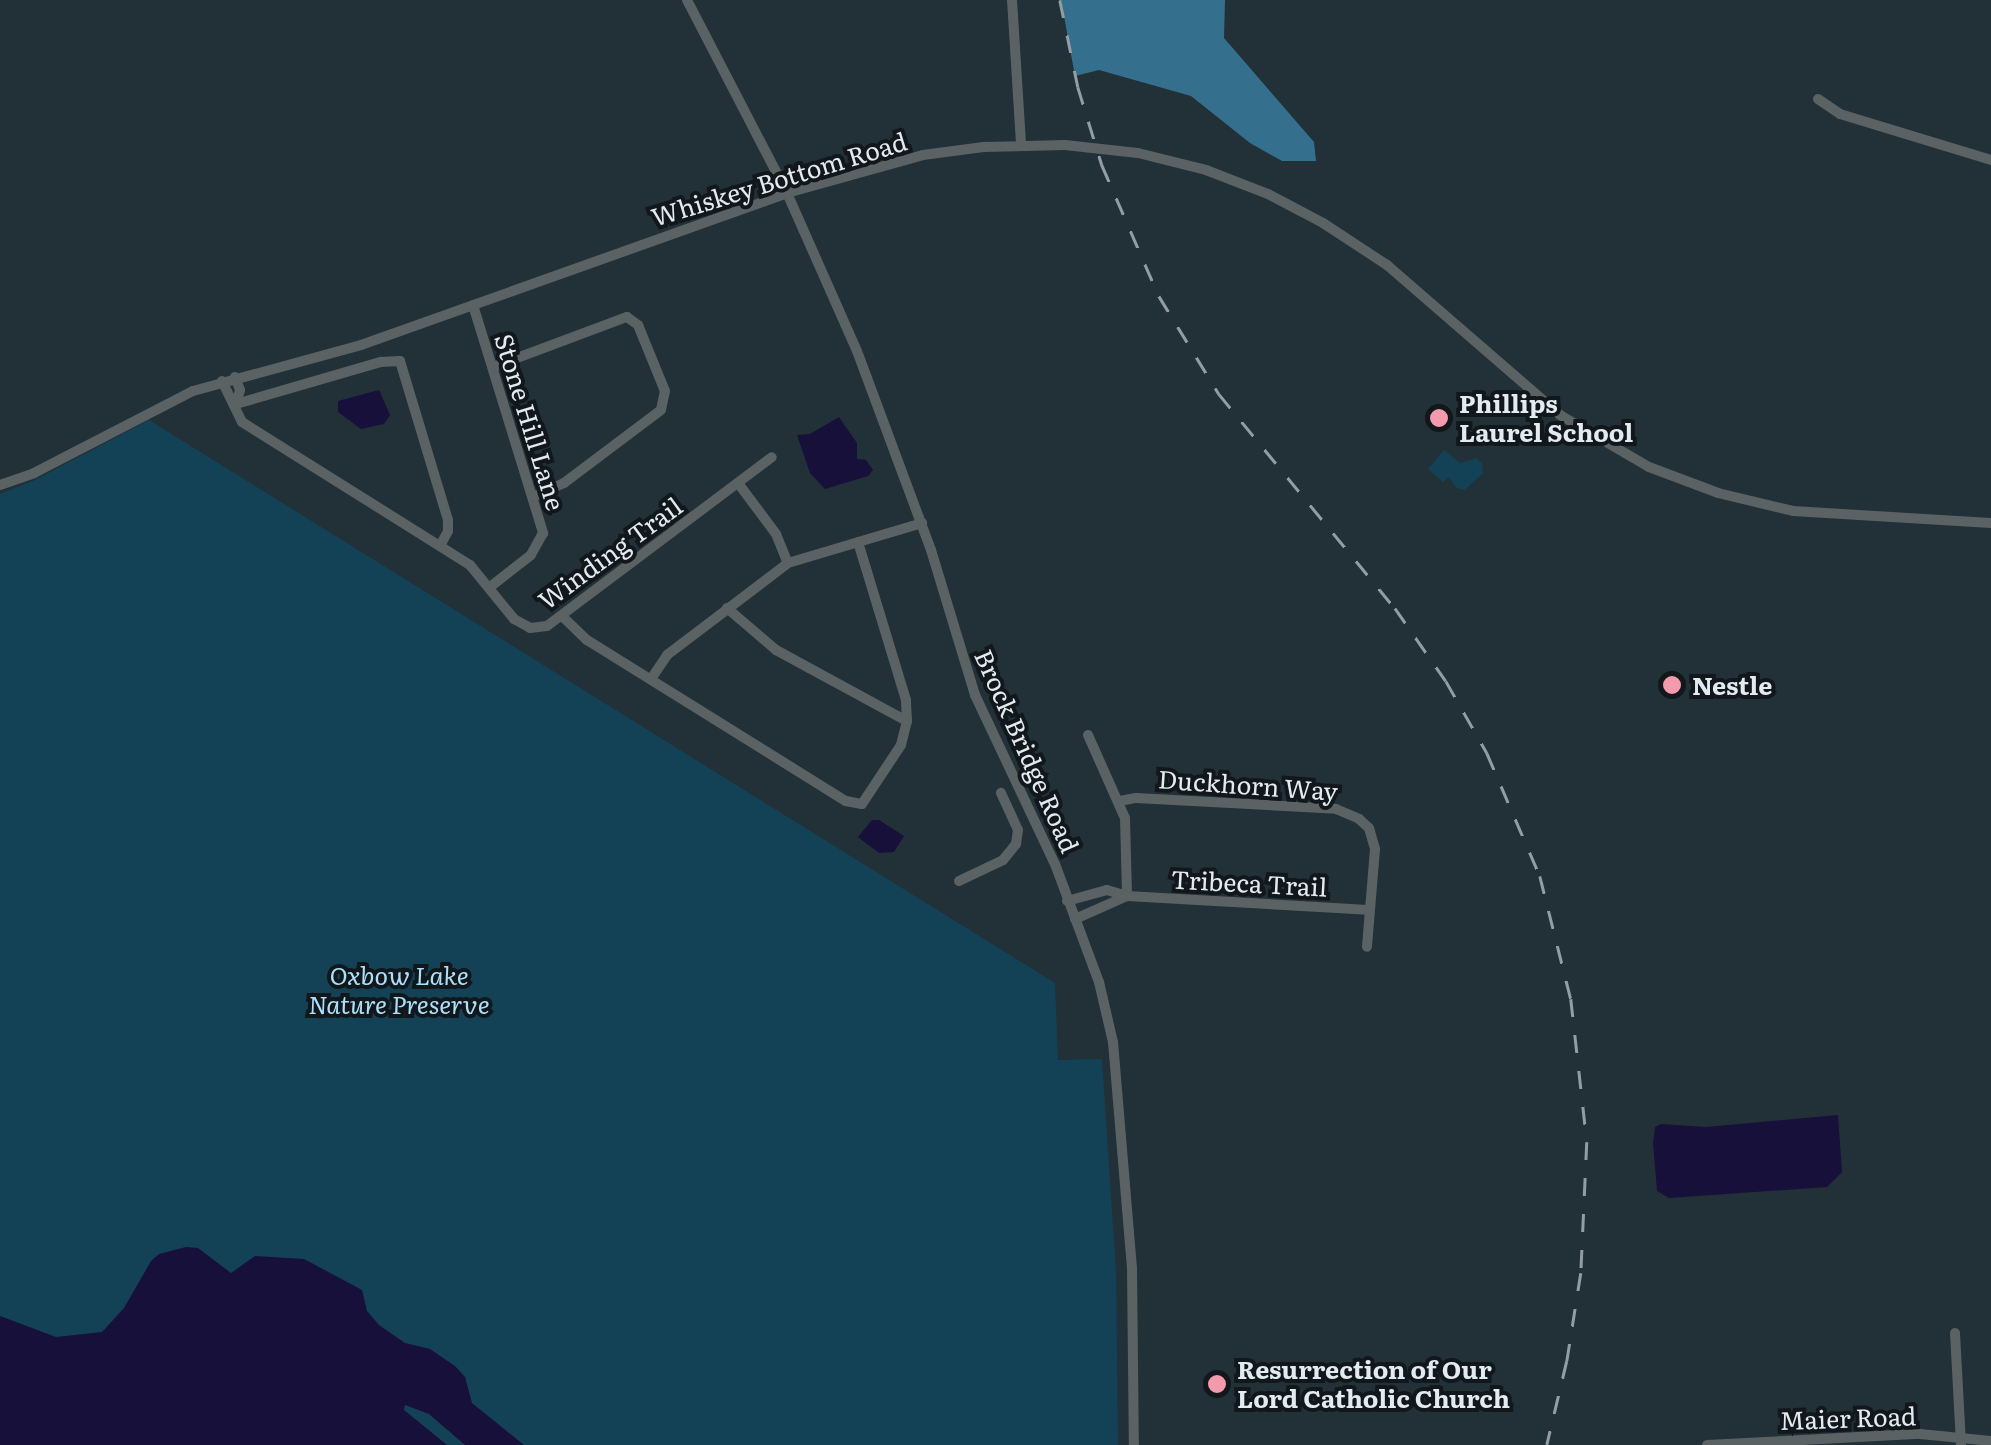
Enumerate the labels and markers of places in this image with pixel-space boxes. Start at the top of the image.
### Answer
place label: Phillips Laurel School [1459,389,1633,448]
marker: Phillips Laurel School [1428,407,1450,429]
place label: Nestle [1692,670,1772,700]
marker: Nestle [1661,674,1683,696]
place label: Resurrection of Our Lord Catholic Church [1237,1355,1510,1414]
marker: Resurrection of Our Lord Catholic Church [1206,1373,1228,1395]

